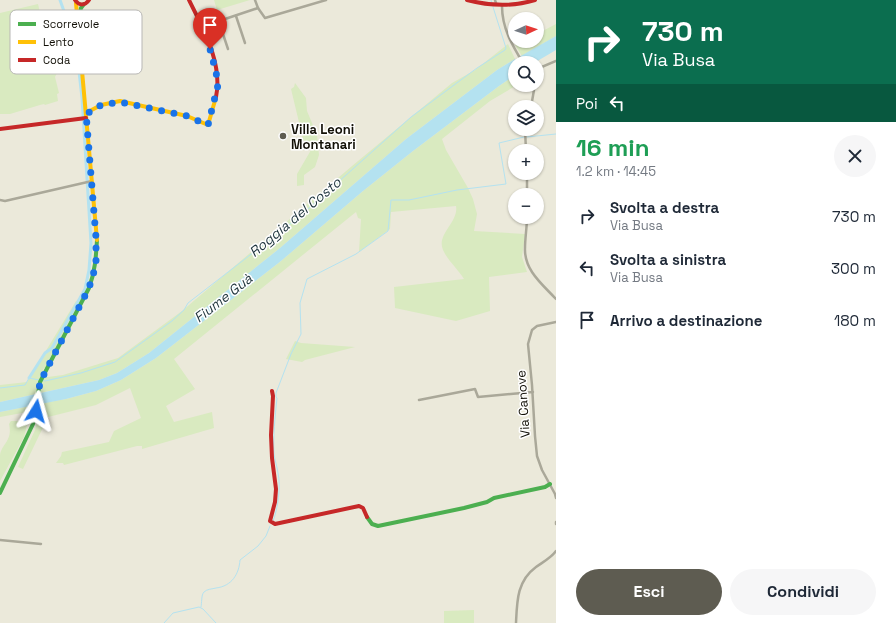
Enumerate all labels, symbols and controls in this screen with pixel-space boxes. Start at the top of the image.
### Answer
pin [193,8,227,49]
legend [10,10,142,74]
north arrow [508,12,544,48]
map controls [508,12,544,224]
text: 730 m [642,13,724,49]
icon: arrive [199,14,221,36]
icon: right [576,16,628,68]
text: Scorrevole [43,17,99,31]
text: Lento [43,35,74,49]
text: Via Busa [642,48,715,71]
text: Coda [43,53,71,67]
button: search [508,56,544,92]
icon: left [606,92,628,114]
text: Poi [576,94,598,113]
button: layers [508,100,544,136]
place label: Villa Leoni Montanari [291,121,356,153]
marker: Villa Leoni Montanari [278,131,288,141]
text: 16 min [576,132,649,163]
button: close [834,135,876,177]
button: + [508,144,544,180]
text: 1.2 km · 14:45 [576,163,656,180]
water label: Roggia del Costo [245,173,345,261]
button: − [508,188,544,224]
text: Svolta a destra [610,198,719,217]
icon: right [576,205,598,227]
text: 730 m [832,207,876,226]
text: Via Busa [610,217,663,234]
text: Svolta a sinistra [610,250,726,269]
icon: left [576,257,598,279]
text: 300 m [831,259,876,278]
water label: Fiume Guà [190,269,257,326]
text: Via Busa [610,269,663,286]
icon: arrive [576,309,598,331]
text: Arrivo a destinazione [610,311,762,330]
text: 180 m [834,311,876,330]
street label: Via Canove [512,369,534,439]
position arrow [15,390,57,432]
button: Esci [576,569,722,615]
button: Condividi [730,569,876,615]

